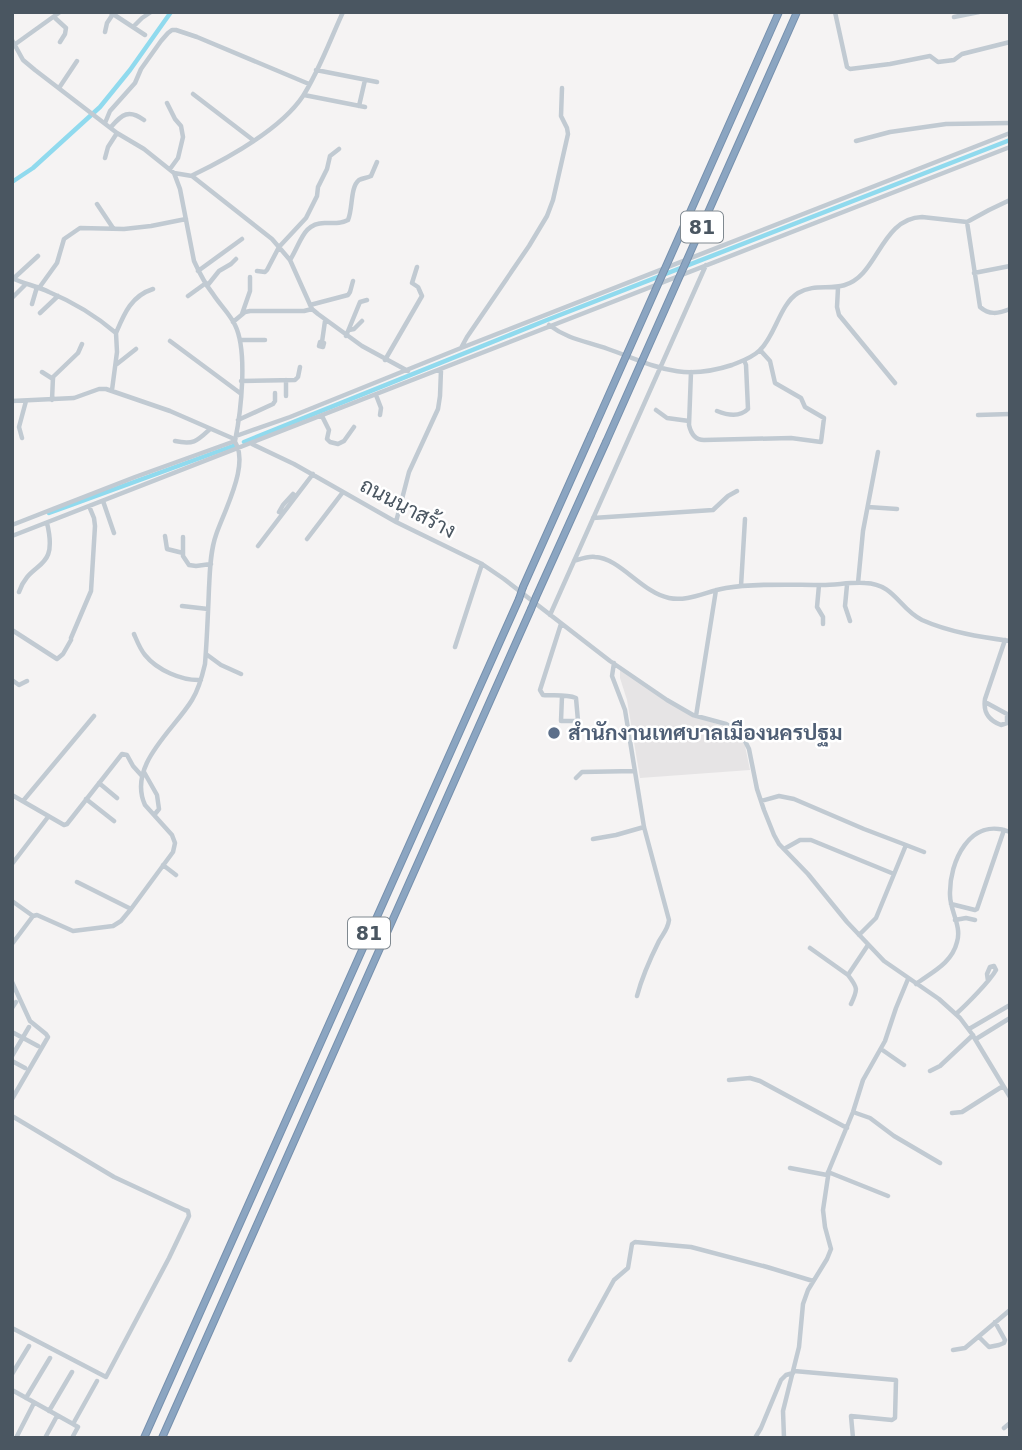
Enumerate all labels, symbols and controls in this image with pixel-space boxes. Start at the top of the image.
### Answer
road number: 81 [681,212,723,243]
street label: ถนนนาสร้าง [356,473,460,543]
place label: สำนักงานเทศบาลเมืองนครปฐม [568,720,843,747]
marker: สำนักงานเทศบาลเมืองนครปฐม [546,725,562,741]
road number: 81 [348,917,390,948]

